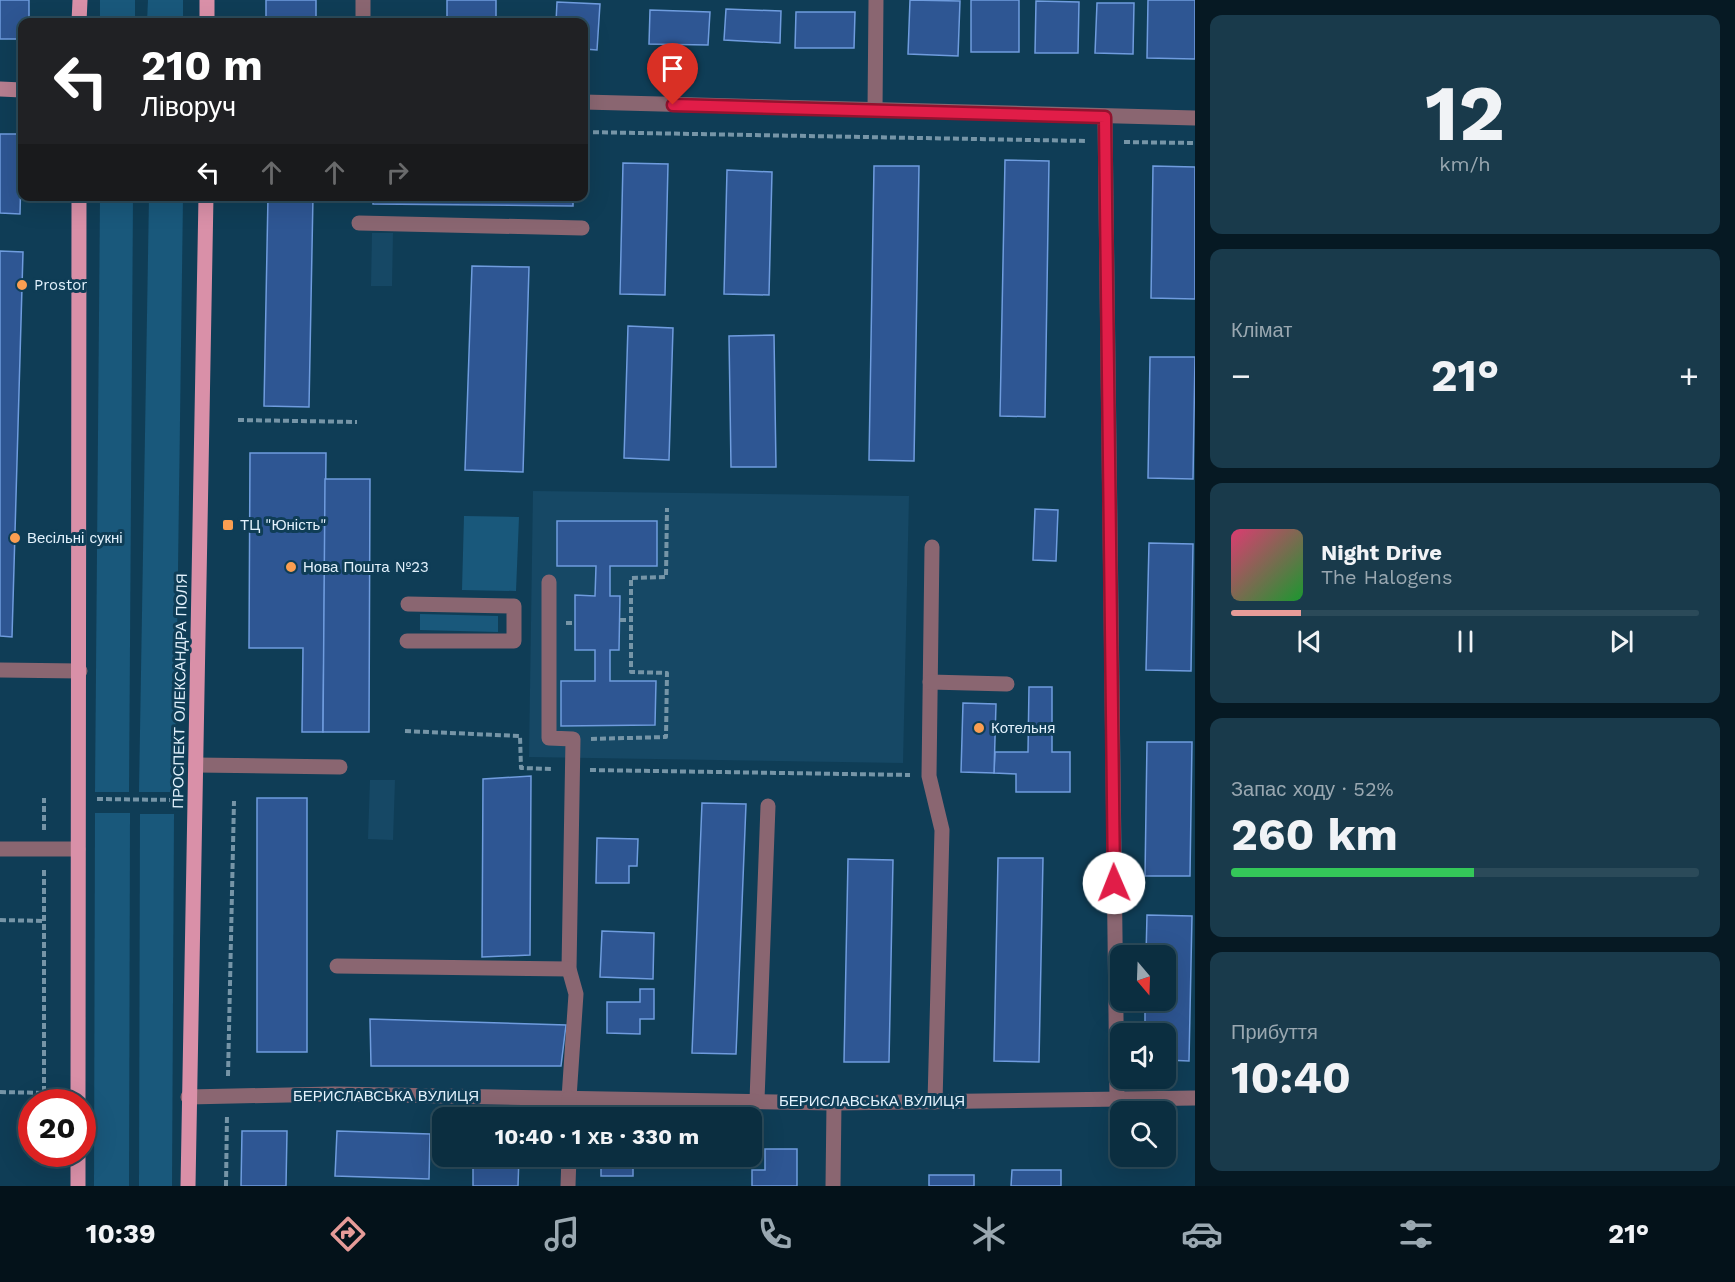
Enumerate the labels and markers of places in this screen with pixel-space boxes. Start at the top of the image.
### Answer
pin [647,43,698,105]
place label: Prostor [34,276,87,294]
marker: Prostor [15,278,29,292]
place label: ТЦ "Юність" [240,516,326,534]
marker: ТЦ "Юність" [221,518,235,532]
place label: Весільні сукні [27,529,123,547]
marker: Весільні сукні [8,531,22,545]
place label: Нова Пошта №23 [303,558,429,576]
marker: Нова Пошта №23 [284,560,298,574]
place label: Котельня [991,719,1055,737]
marker: Котельня [972,721,986,735]

